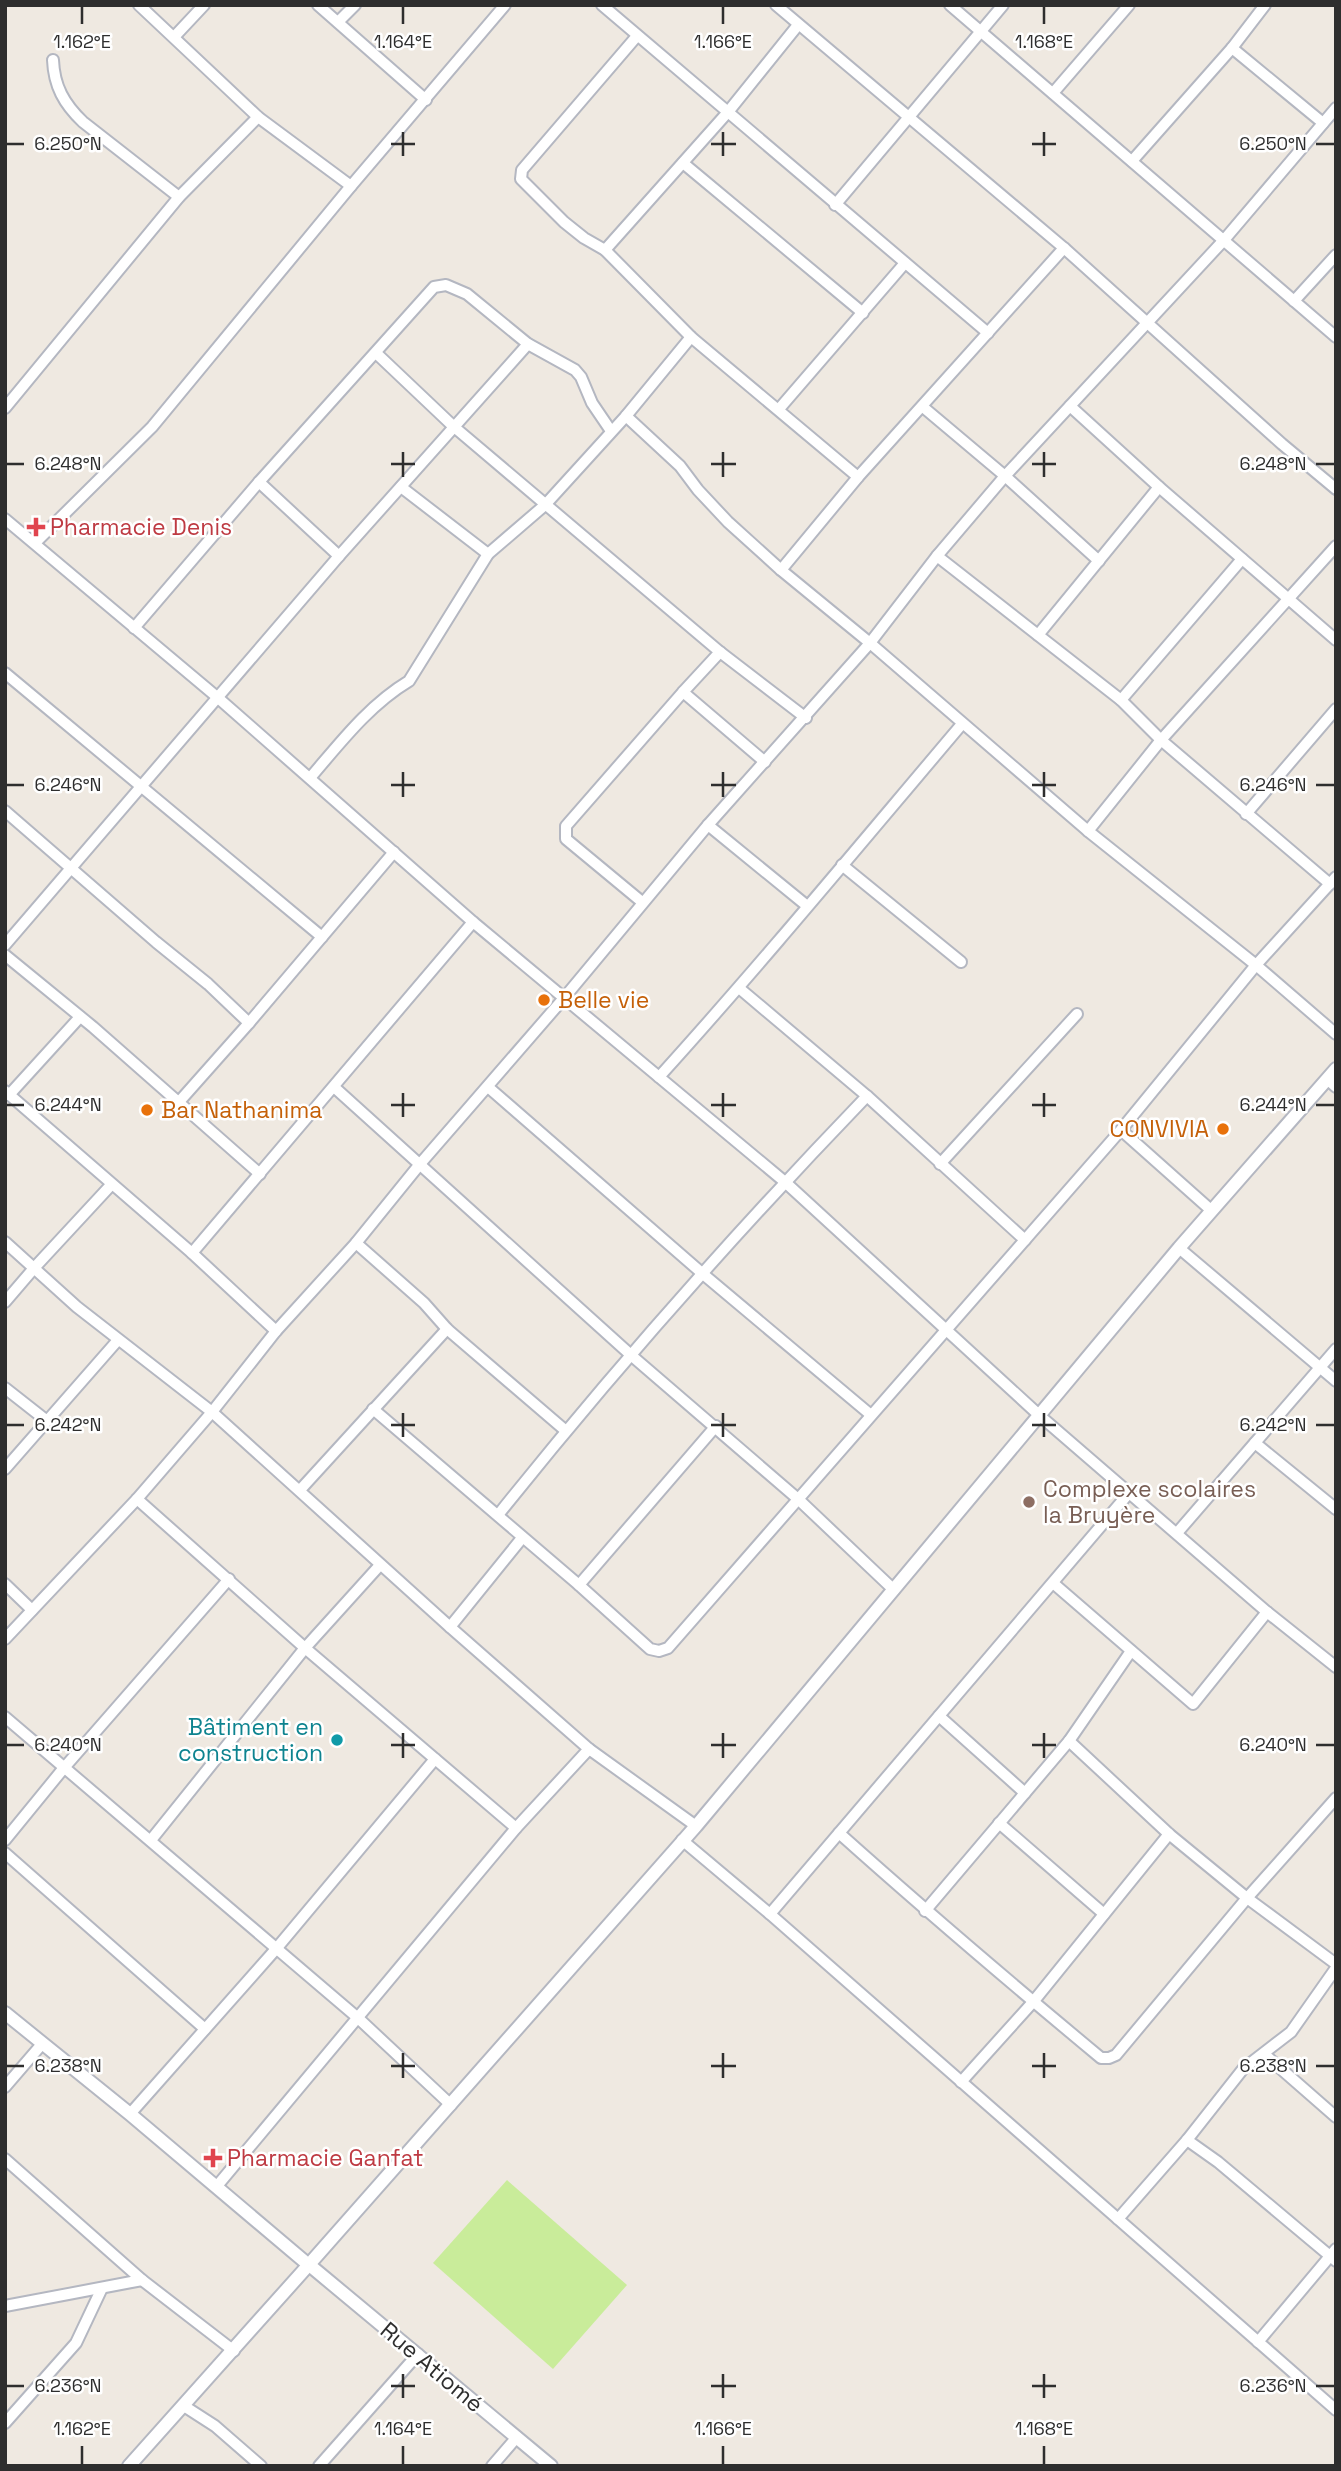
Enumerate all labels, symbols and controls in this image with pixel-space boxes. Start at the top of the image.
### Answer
text: 1.162°E [53,30,111,53]
text: 1.164°E [374,30,432,53]
text: 1.166°E [694,30,752,53]
text: 1.168°E [1015,30,1073,53]
text: 6.250°N [34,132,102,155]
text: 6.250°N [1239,132,1307,155]
text: 6.248°N [34,452,102,475]
text: 6.248°N [1239,452,1307,475]
place label: Pharmacie Denis [50,512,232,542]
marker: Pharmacie Denis [28,519,44,535]
text: 6.246°N [35,773,101,796]
text: 6.246°N [1240,773,1306,796]
place label: Belle vie [558,985,649,1015]
marker: Belle vie [536,992,552,1008]
text: 6.244°N [34,1093,102,1116]
text: 6.244°N [1239,1093,1307,1116]
place label: Bar Nathanima [161,1095,322,1125]
marker: Bar Nathanima [139,1102,155,1118]
place label: CONVIVIA [1109,1114,1209,1144]
marker: CONVIVIA [1215,1121,1231,1137]
text: 6.242°N [35,1413,101,1436]
text: 6.242°N [1240,1413,1306,1436]
place label: Complexe scolaires la Bruyère [1043,1474,1256,1530]
marker: Complexe scolaires la Bruyère [1021,1494,1037,1510]
place label: Bâtiment en construction [178,1712,323,1768]
marker: Bâtiment en construction [329,1732,345,1748]
text: 6.240°N [34,1733,102,1756]
text: 6.240°N [1239,1733,1307,1756]
text: 6.238°N [34,2054,102,2077]
text: 6.238°N [1239,2054,1307,2077]
place label: Pharmacie Ganfat [227,2143,424,2173]
marker: Pharmacie Ganfat [205,2150,221,2166]
street label: Rue Atiomé [374,2315,490,2419]
text: 6.236°N [34,2374,102,2397]
text: 6.236°N [1239,2374,1307,2397]
text: 1.162°E [53,2417,111,2440]
text: 1.164°E [374,2417,432,2440]
text: 1.166°E [694,2417,752,2440]
text: 1.168°E [1015,2417,1073,2440]

